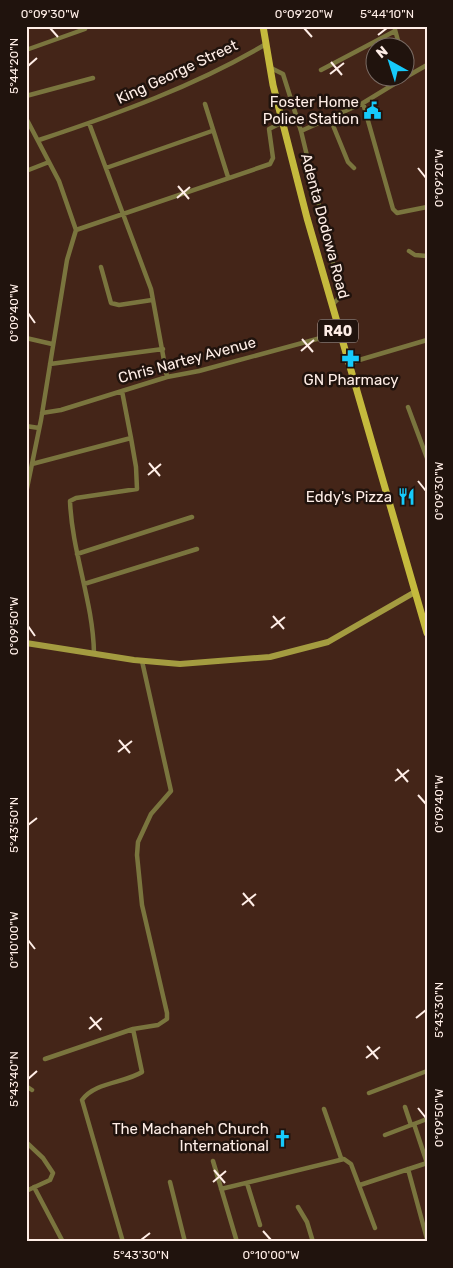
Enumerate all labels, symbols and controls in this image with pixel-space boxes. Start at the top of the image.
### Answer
text: 0°09'30"W [21,7,80,21]
text: 0°09'20"W [275,7,334,21]
text: 5°44'10"N [360,7,414,21]
street label: King George Street [114,36,241,108]
text: 5°44'20"N [7,38,21,94]
north arrow [366,38,416,88]
text: N [373,43,391,62]
place label: Foster Home Police Station [263,93,359,128]
public building icon: Foster Home Police Station [363,101,383,121]
text: 0°09'20"W [432,148,446,207]
street label: Adenta Dodowa Road [297,151,353,301]
text: 0°09'40"W [7,284,21,342]
road number: R40 [318,320,358,342]
street label: Chris Nartey Avenue [116,333,258,387]
pharmacy icon: GN Pharmacy [341,349,361,369]
place label: GN Pharmacy [303,371,399,389]
text: 0°09'30"W [432,461,446,520]
restaurant icon: Eddy's Pizza [396,487,416,507]
place label: Eddy's Pizza [306,488,392,506]
text: 0°09'50"W [7,596,21,655]
text: 0°09'40"W [432,775,446,833]
text: 5°43'50"N [7,797,21,853]
text: 0°10'00"W [7,911,21,969]
text: 5°43'30"N [432,982,446,1038]
text: 5°43'40"N [7,1051,21,1107]
text: 0°09'50"W [432,1088,446,1147]
place label: The Machaneh Church International [112,1120,269,1155]
church icon: The Machaneh Church International [273,1128,293,1148]
text: 5°43'30"N [113,1248,169,1262]
text: 0°10'00"W [243,1248,300,1262]

